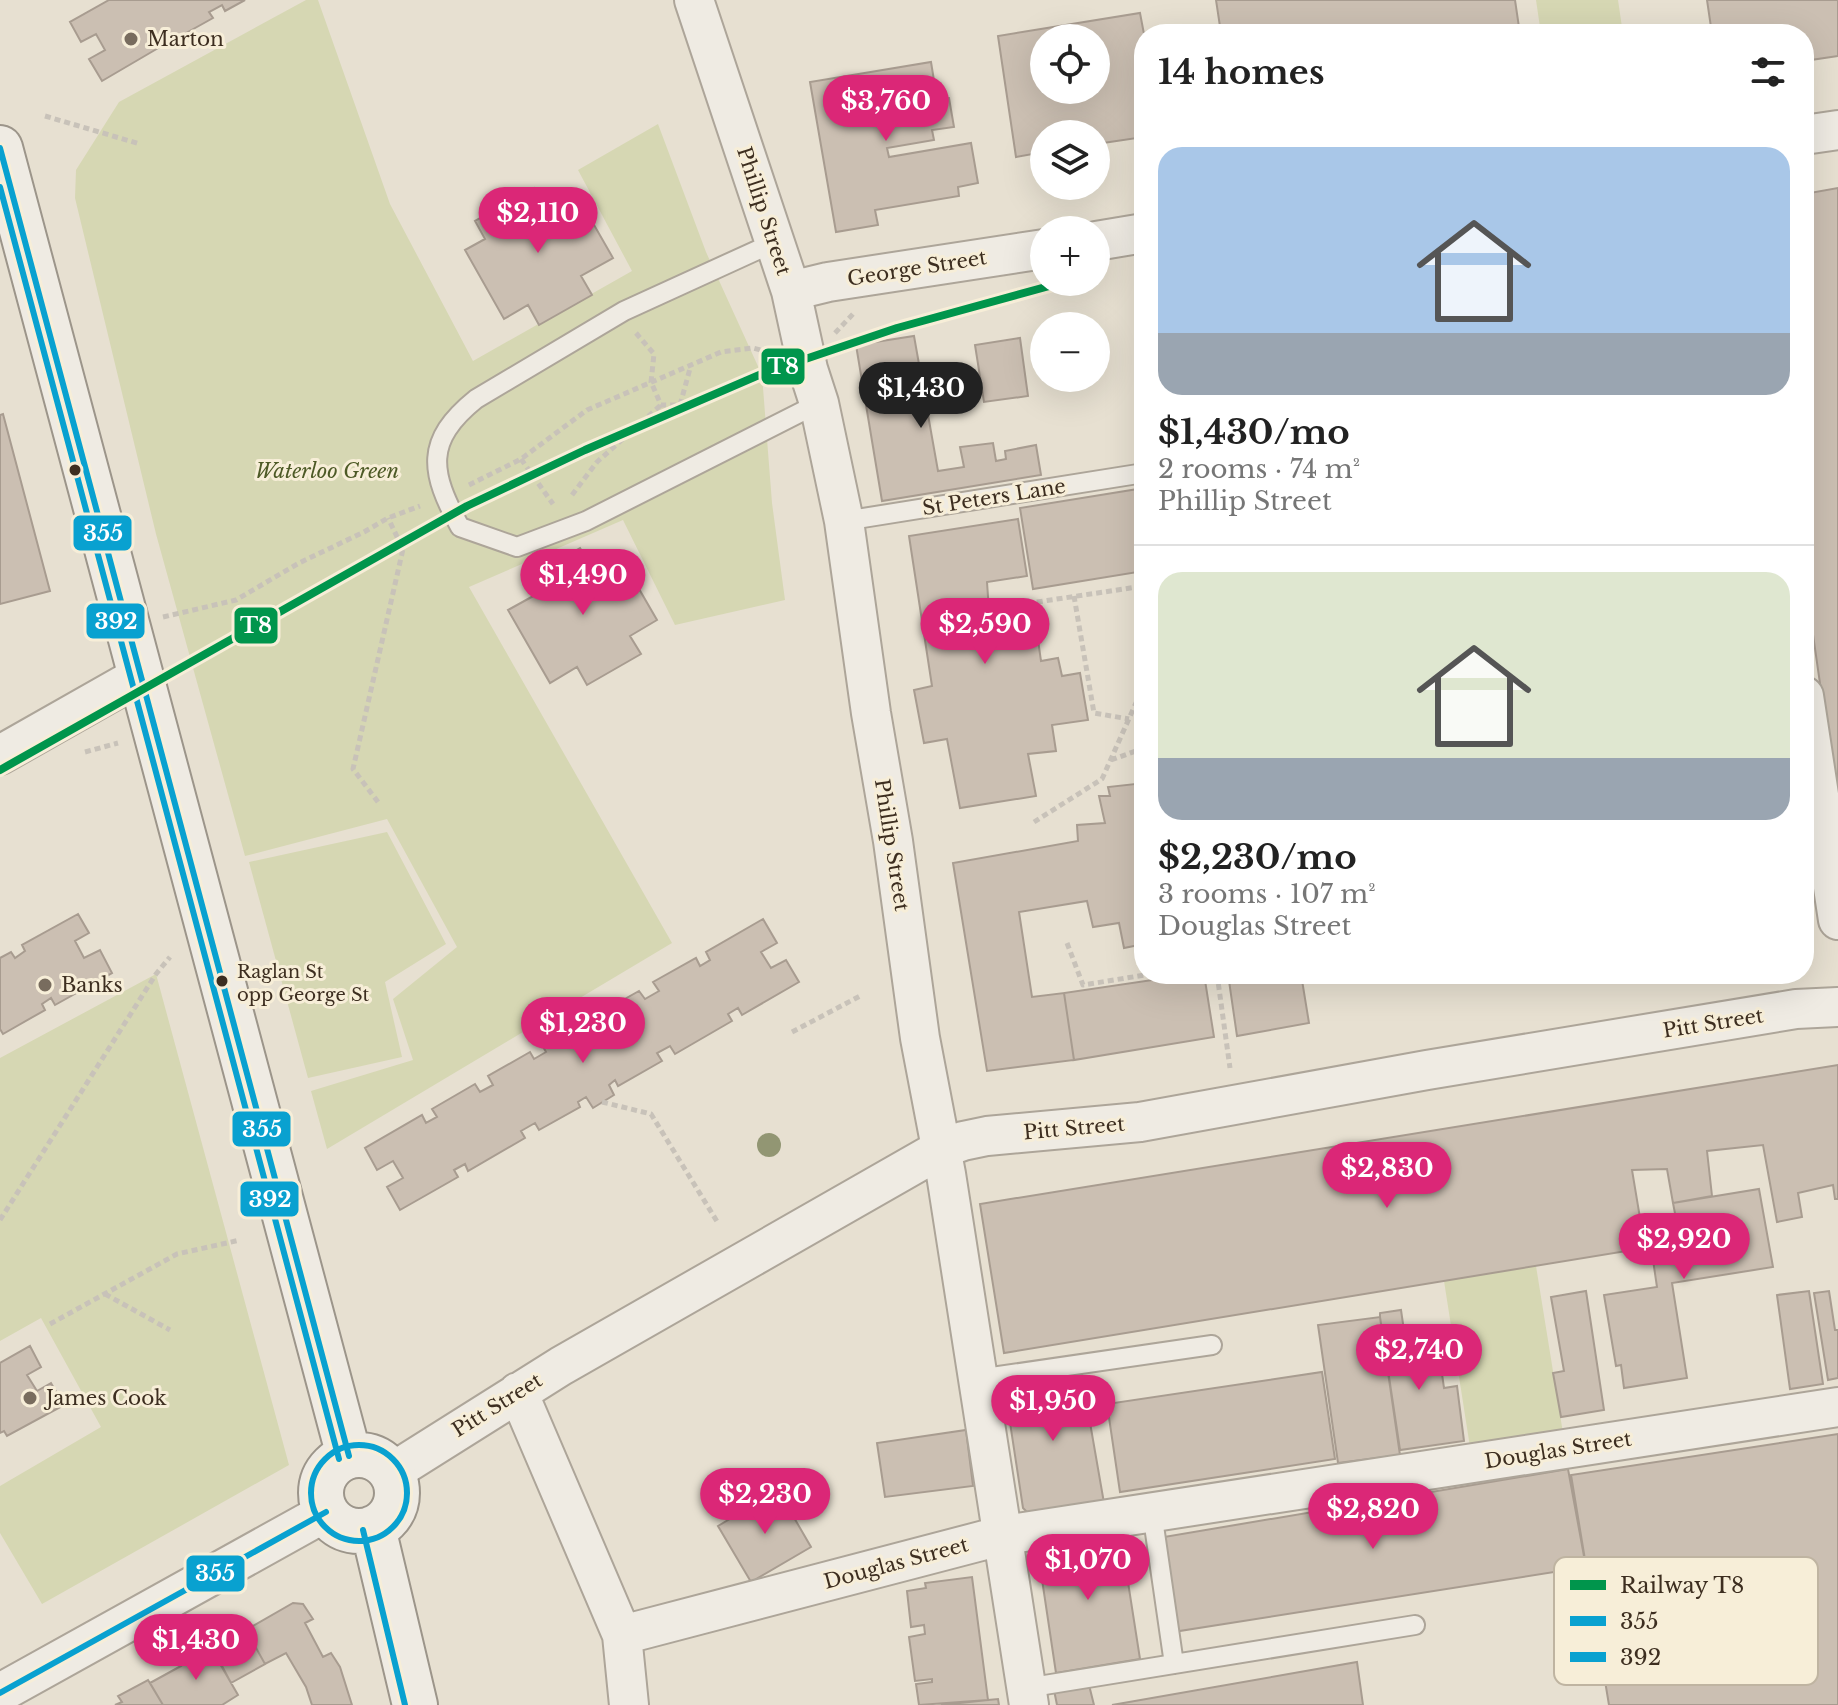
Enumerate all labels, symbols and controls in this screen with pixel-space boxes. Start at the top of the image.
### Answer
map controls [1030,24,1110,392]
button: locate [1030,24,1110,104]
place label: Marton [147,27,224,51]
marker: Marton [122,30,140,48]
icon: filters [1746,50,1790,94]
text: 14 homes [1158,51,1325,93]
pin: $3,760 [821,75,951,143]
text: $3,760 [841,85,931,117]
button: layers [1030,120,1110,200]
street label: Phillip Street [732,144,796,279]
pin: $2,110 [473,187,603,255]
text: $2,110 [497,197,579,229]
icon: home [1402,199,1546,343]
button: + [1030,216,1110,296]
street label: George Street [846,245,989,291]
button: − [1030,312,1110,392]
line badge: T8 [760,347,806,386]
text: T8 [767,353,799,380]
pin: $1,430 [856,362,986,430]
text: $1,430 [877,372,965,404]
text: $1,430/mo [1158,411,1350,453]
text: 2 rooms · 74 m² [1158,453,1360,485]
park label: Waterloo Green [255,459,399,483]
unlabelled marker [67,462,83,478]
street label: St Peters Lane [921,474,1067,520]
text: Phillip Street [1158,485,1332,517]
line badge: 355 [72,514,133,552]
text: 355 [83,520,123,547]
pin: $1,490 [518,549,648,617]
text: $1,490 [538,559,628,591]
pin: $2,590 [920,598,1050,666]
line badge: 392 [85,602,146,640]
line badge: T8 [233,606,279,645]
text: 392 [94,608,138,635]
text: $2,590 [938,608,1032,640]
text: T8 [240,612,272,639]
icon: home [1402,624,1546,768]
street label: Phillip Street [870,777,914,913]
text: $2,230/mo [1158,836,1357,878]
text: 3 rooms · 107 m² [1158,878,1376,910]
text: Douglas Street [1158,910,1351,942]
place label: Raglan St opp George St [237,961,369,1006]
place label: Banks [61,973,123,997]
marker: Raglan St opp George St [214,973,230,989]
marker: Banks [36,976,54,994]
pin: $1,230 [518,997,648,1065]
street label: Pitt Street [1661,1003,1765,1043]
text: $1,230 [539,1007,627,1039]
line badge: 355 [231,1110,292,1148]
street label: Pitt Street [1022,1112,1126,1144]
text: 355 [242,1116,282,1143]
pin: $2,830 [1322,1142,1452,1210]
text: $2,830 [1340,1152,1434,1184]
line badge: 392 [239,1180,300,1218]
text: 392 [248,1186,292,1213]
pin: $2,920 [1619,1213,1749,1281]
text: $2,920 [1637,1223,1731,1255]
pin: $2,740 [1354,1324,1484,1392]
text: $2,740 [1374,1334,1464,1366]
street label: Pitt Street [448,1368,547,1442]
pin: $1,950 [988,1375,1118,1443]
text: $1,950 [1009,1385,1097,1417]
place label: James Cook [43,1386,167,1410]
marker: James Cook [21,1389,39,1407]
street label: Douglas Street [1483,1426,1634,1473]
pin: $2,230 [700,1468,830,1536]
text: $2,230 [718,1478,812,1510]
pin: $2,820 [1308,1483,1438,1551]
text: $2,820 [1326,1493,1420,1525]
street label: Douglas Street [821,1532,971,1594]
pin: $1,070 [1023,1534,1153,1602]
text: $1,070 [1044,1544,1132,1576]
line badge: 355 [185,1554,246,1593]
legend [1554,1557,1818,1685]
text: 355 [195,1560,235,1587]
text: Railway T8 [1620,1572,1744,1599]
text: 355 [1620,1608,1659,1635]
pin: $1,430 [131,1614,261,1682]
text: $1,430 [152,1624,240,1656]
text: 392 [1620,1644,1661,1671]

